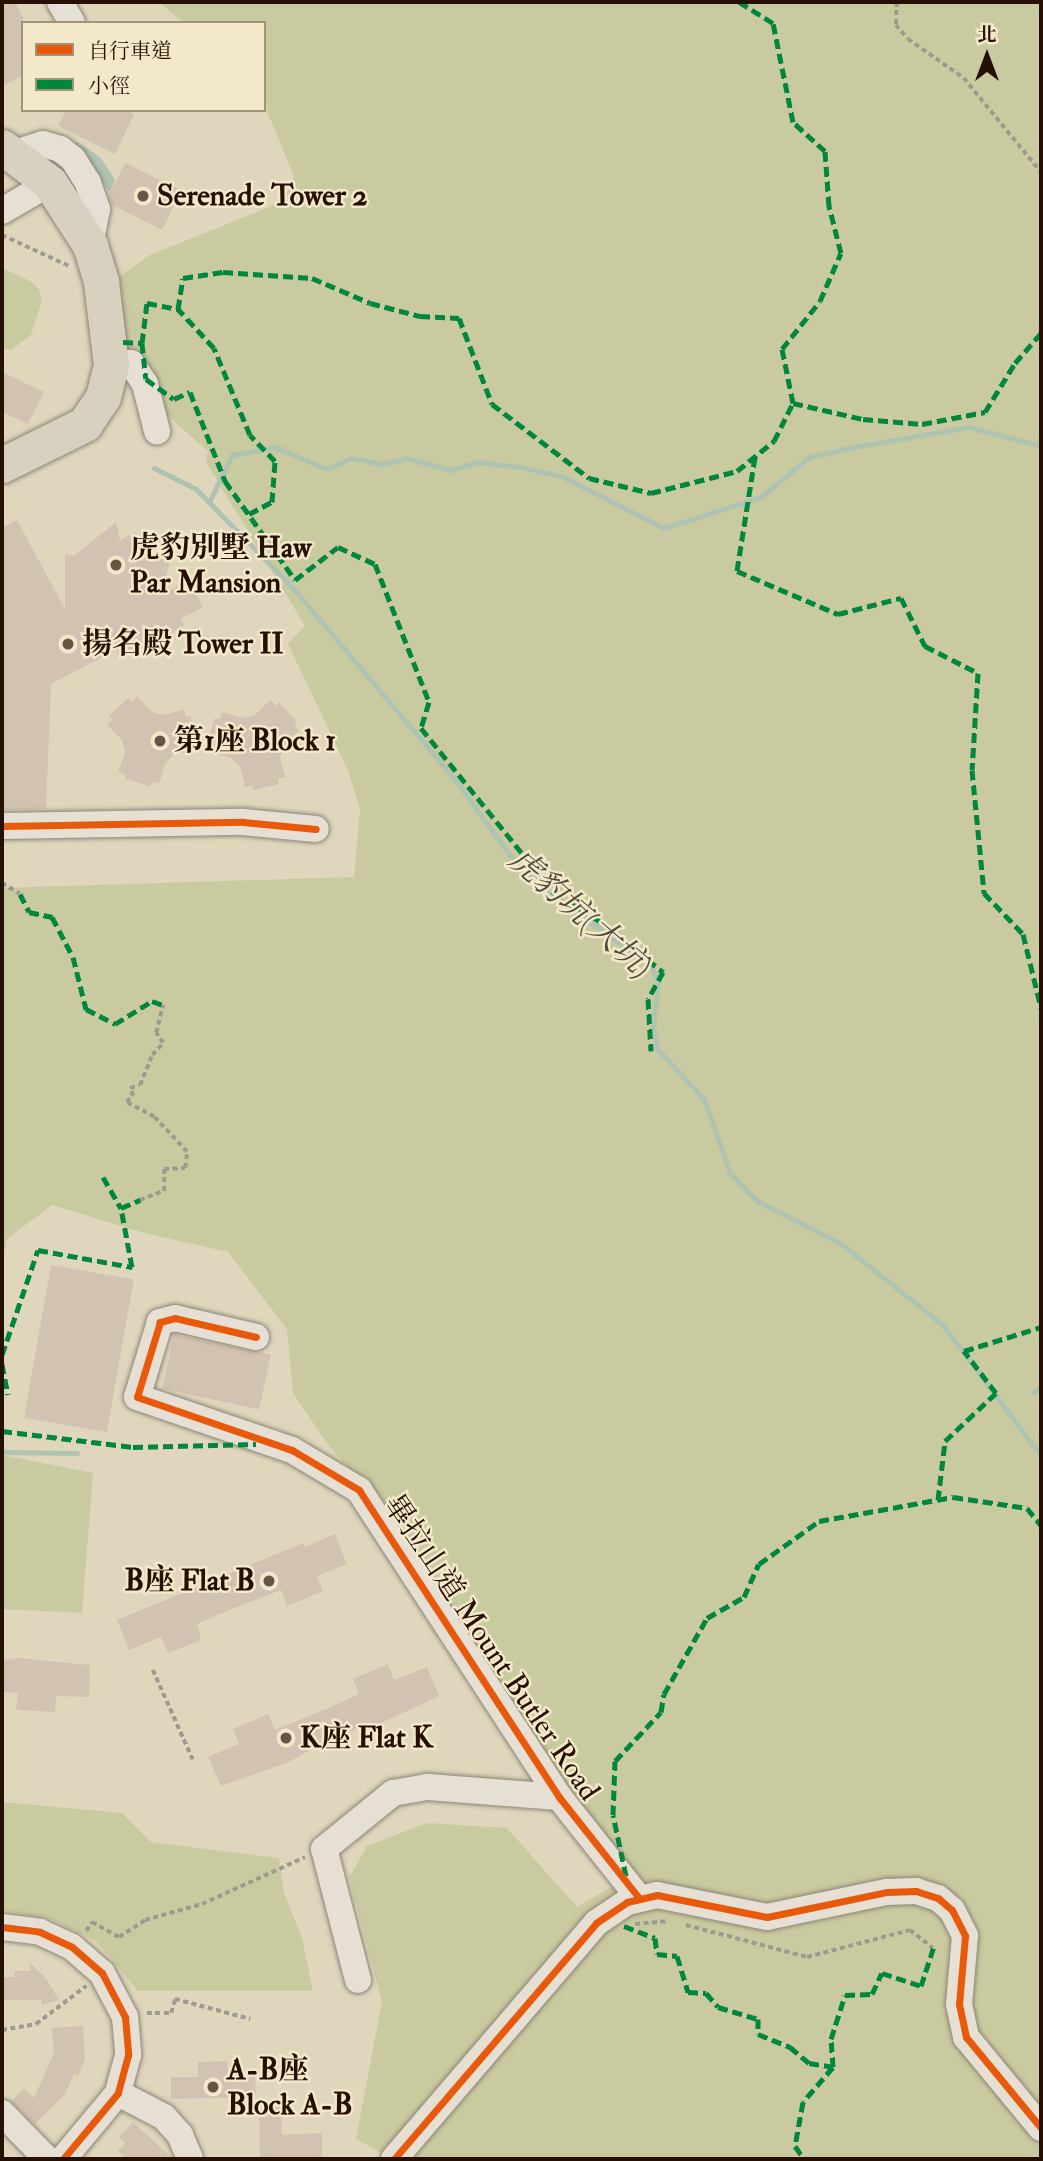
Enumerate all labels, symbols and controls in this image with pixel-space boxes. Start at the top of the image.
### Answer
legend [21,21,266,112]
north arrow [952,21,1022,91]
text: 北 [977,23,997,47]
text: 自行車道 [88,38,172,65]
text: 小徑 [88,73,130,100]
place label: Serenade Tower 2 [157,178,367,214]
marker: Serenade Tower 2 [135,188,151,204]
place label: 虎豹別墅 Haw Par Mansion [130,530,311,600]
marker: 虎豹別墅 Haw Par Mansion [108,557,124,573]
place label: 揚名殿 Tower II [82,626,284,662]
marker: 揚名殿 Tower II [60,636,76,652]
place label: 第1座 Block 1 [174,723,336,759]
marker: 第1座 Block 1 [152,733,168,749]
water label: 虎豹坑(大坑) [501,841,659,985]
street label: 畢拉山道 Mount Butler Road [375,1488,607,1808]
place label: B座 Flat B [124,1563,255,1599]
marker: B座 Flat B [261,1573,277,1589]
place label: K座 Flat K [300,1720,433,1756]
marker: K座 Flat K [278,1730,294,1746]
place label: A-B座 Block A-B [227,2052,353,2122]
marker: A-B座 Block A-B [205,2079,221,2095]

